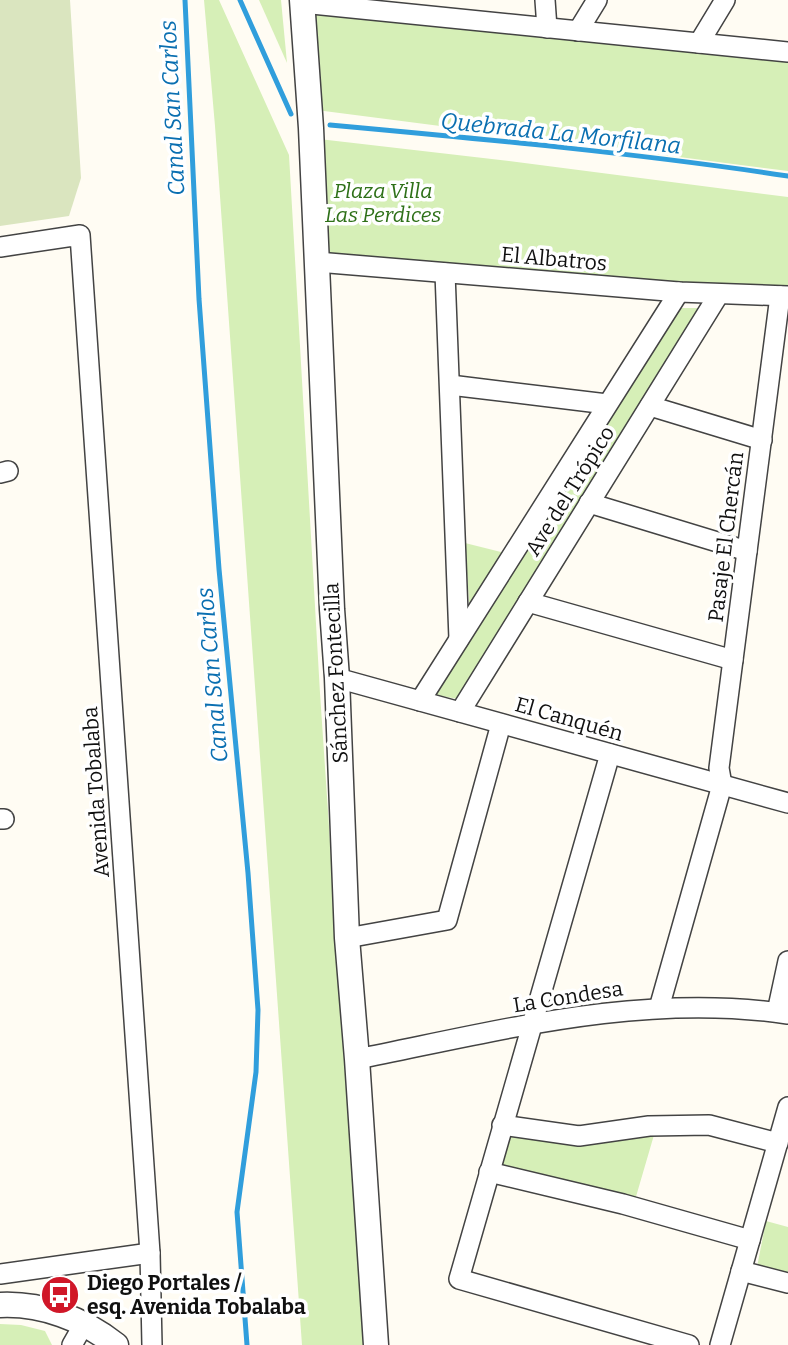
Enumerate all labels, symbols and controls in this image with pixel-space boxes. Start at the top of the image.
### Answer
water label: Canal San Carlos [153,19,191,197]
water label: Quebrada La Morfilana [439,106,683,160]
park label: Plaza Villa Las Perdices [325,178,441,228]
street label: El Albatros [500,241,608,277]
street label: Ave del Trópico [520,421,620,561]
street label: Pasaje El Chercán [703,450,749,624]
street label: Sánchez Fontecilla [318,581,354,764]
water label: Canal San Carlos [190,586,234,764]
street label: El Canquén [512,691,626,747]
street label: Avenida Tobalaba [77,705,115,878]
street label: La Condesa [511,975,625,1019]
place label: Diego Portales / esq. Avenida Tobalaba [87,1270,306,1320]
bus stop icon: Diego Portales / esq. Avenida Tobalaba [39,1274,81,1316]

